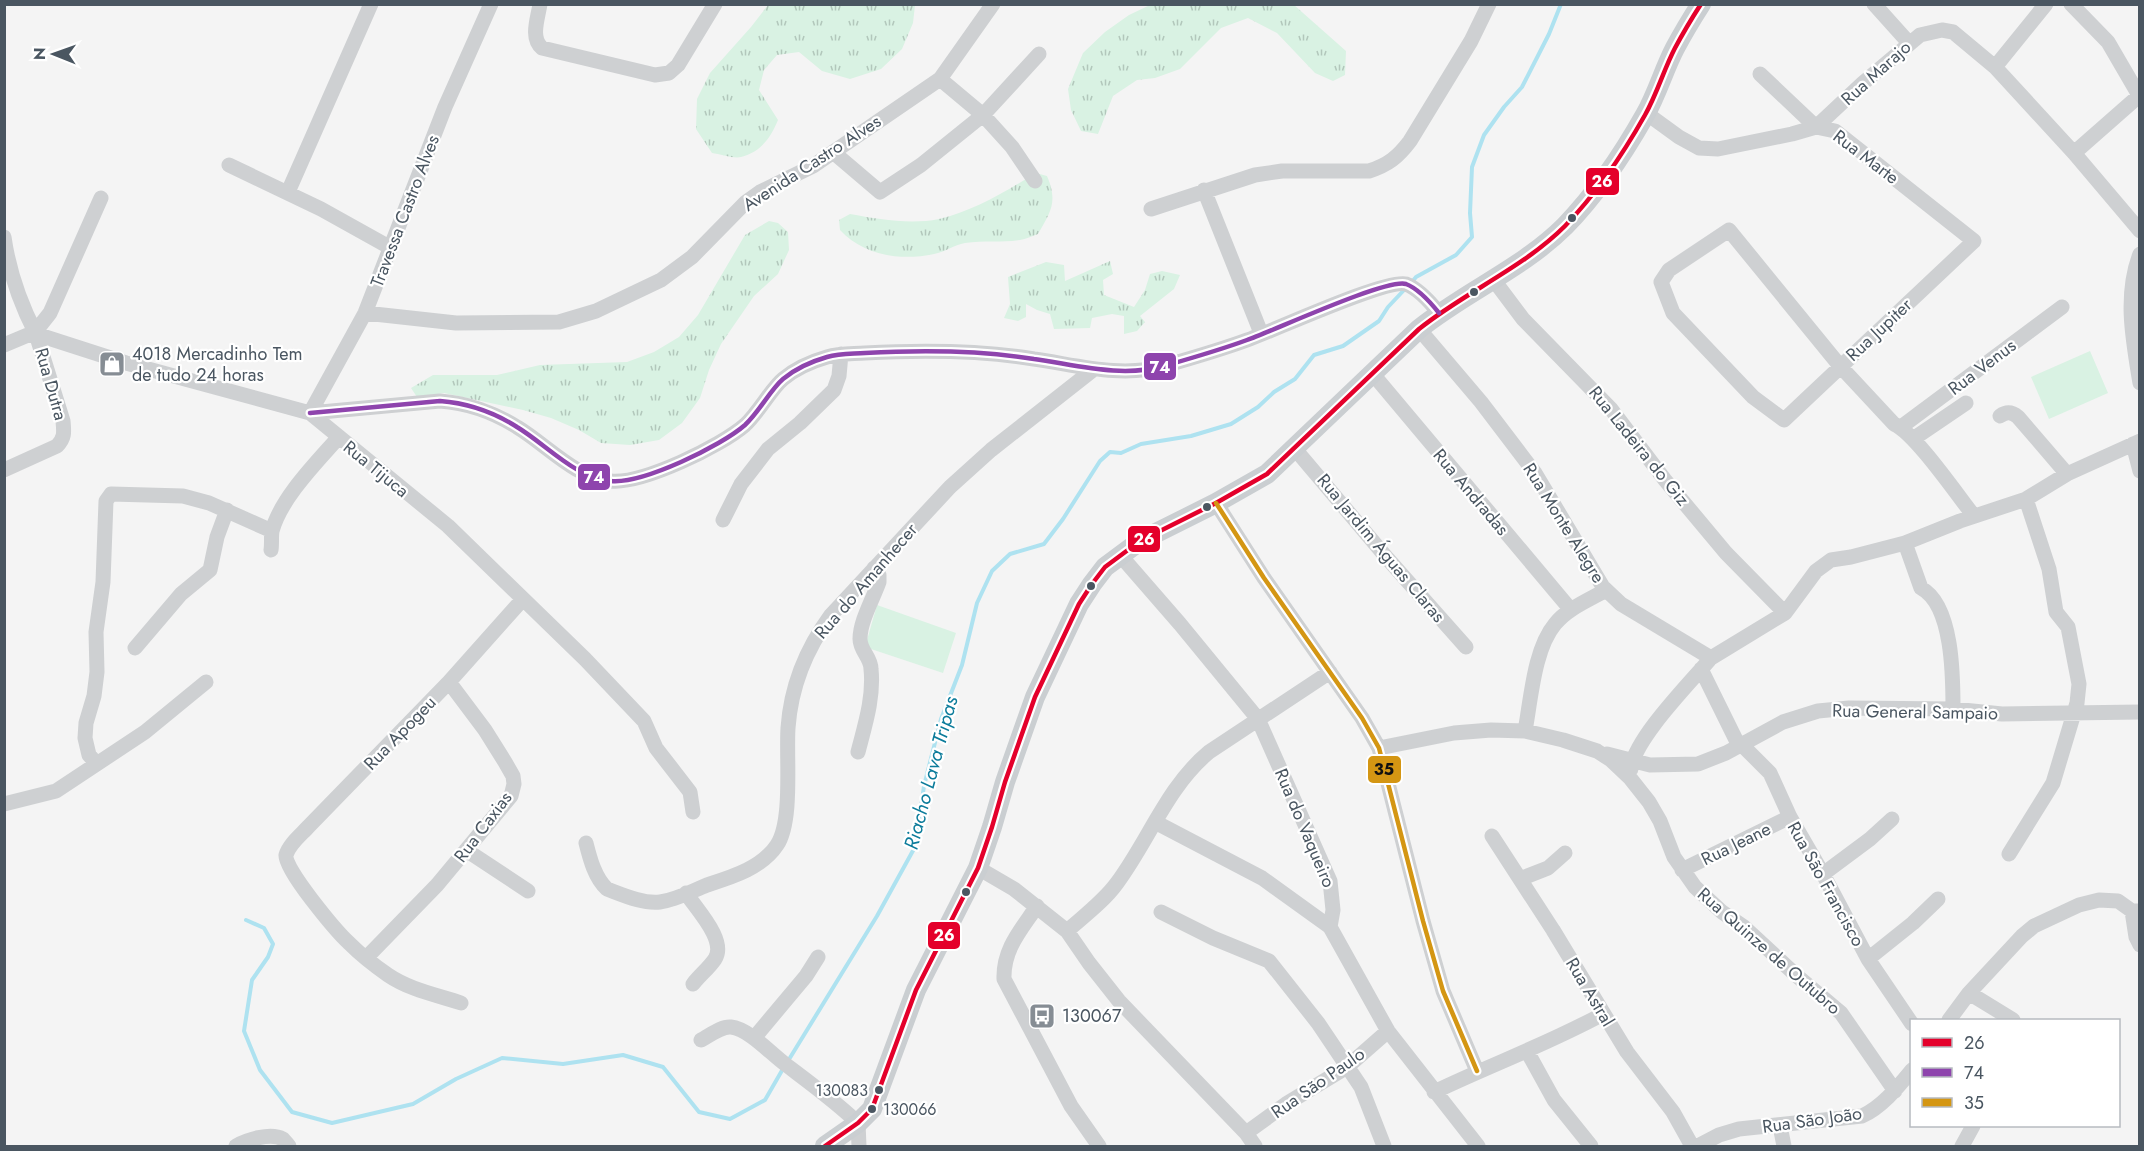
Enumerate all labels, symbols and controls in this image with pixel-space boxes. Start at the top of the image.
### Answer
north arrow [24,24,84,84]
street label: Rua Marajo [1835,34,1917,111]
text: N [28,47,51,60]
street label: Avenida Castro Alves [738,108,886,218]
street label: Rua Marte [1828,124,1904,190]
street label: Travessa Castro Alves [364,131,446,291]
line badge: 26 [1585,167,1620,196]
text: 26 [1591,170,1613,193]
unlabelled marker [1566,212,1578,224]
unlabelled marker [1468,286,1480,298]
street label: Rua Jupiter [1840,292,1918,367]
street label: Rua Venus [1942,333,2022,401]
place label: 4018 Mercadinho Tem de tudo 24 horas [132,341,303,388]
street label: Rua Dutra [28,345,74,423]
shop icon: 4018 Mercadinho Tem de tudo 24 horas [97,349,127,379]
line badge: 74 [1143,352,1177,381]
text: 74 [1150,356,1170,379]
street label: Rua Ladeira do Giz [1583,381,1696,512]
street label: Rua Tijuca [338,434,414,504]
street label: Rua Andradas [1427,443,1515,541]
street label: Rua Monte Alegre [1517,458,1611,588]
line badge: 74 [577,463,611,491]
text: 74 [584,466,604,489]
street label: Rua Jardim Águas Claras [1311,468,1451,628]
unlabelled marker [1201,501,1213,513]
street label: Rua do Amanhecer [808,517,924,645]
line badge: 26 [1127,525,1161,553]
text: 26 [1133,528,1155,551]
unlabelled marker [1085,580,1097,592]
street label: Rua Apogeu [358,690,442,776]
water label: Riacho Lava Tripas [897,693,965,853]
street label: Rua General Sampaio [1832,698,1998,726]
line badge: 35 [1367,755,1402,784]
text: 35 [1374,758,1394,781]
street label: Rua do Vaqueiro [1268,764,1342,892]
street label: Rua Caxias [448,786,518,868]
street label: Rua Jeane [1697,816,1775,872]
street label: Rua São Francisco [1781,817,1871,951]
street label: Rua Quinze de Outubro [1692,881,1846,1021]
unlabelled marker [960,886,972,898]
line badge: 26 [927,921,961,950]
text: 26 [933,924,955,947]
street label: Rua Astral [1559,953,1621,1031]
bus stop icon: 130067 [1027,1001,1057,1031]
place label: 130067 [1062,1003,1122,1029]
legend [1910,1019,2120,1127]
text: 26 [1964,1030,1985,1056]
street label: Rua São Paulo [1266,1041,1370,1125]
text: 74 [1964,1060,1984,1086]
place label: 130083 [815,1079,868,1102]
marker: 130083 [873,1084,885,1096]
text: 35 [1964,1090,1984,1116]
place label: 130066 [883,1098,937,1121]
street label: Rua São João [1761,1100,1864,1140]
marker: 130066 [866,1103,878,1115]

